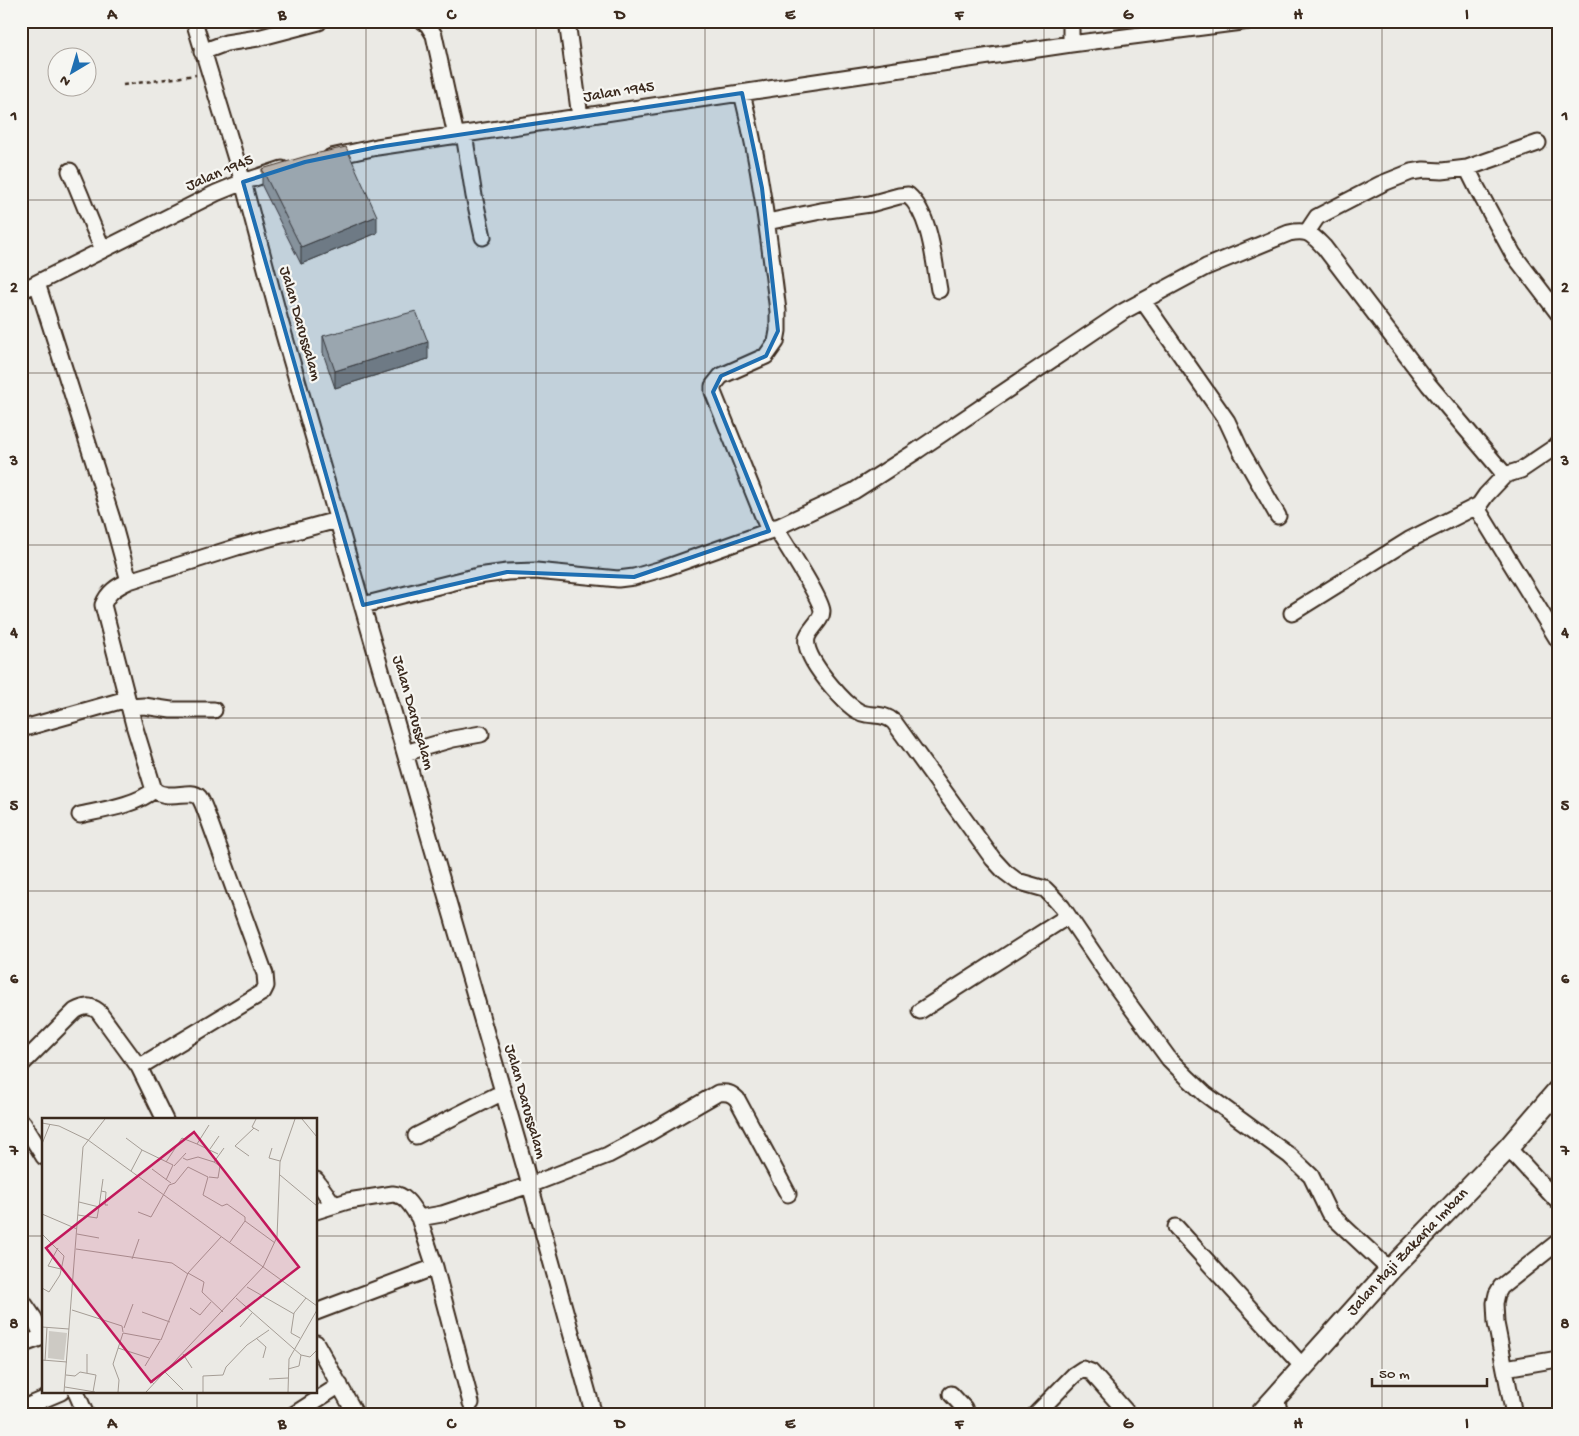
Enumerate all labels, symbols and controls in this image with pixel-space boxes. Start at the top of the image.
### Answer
text: A [106,7,118,26]
text: B [277,7,287,26]
text: C [446,7,457,26]
text: D [613,7,626,26]
text: E [785,7,796,26]
text: F [954,7,965,26]
text: G [1123,7,1134,26]
text: H [1293,7,1303,26]
text: I [1465,7,1469,26]
north arrow [48,48,98,98]
text: N [57,71,74,90]
street label: Jalan 1945 [582,78,656,108]
text: 1 [10,108,17,127]
text: 1 [1561,108,1568,127]
street label: Jalan 1945 [183,151,257,197]
street label: Jalan Darussalam [274,265,325,384]
text: 2 [10,280,18,299]
text: 2 [1561,280,1569,299]
text: 3 [9,453,18,472]
text: 3 [1560,453,1569,472]
text: 4 [9,625,18,644]
text: 4 [1560,625,1569,644]
street label: Jalan Darussalam [387,654,438,773]
text: 5 [10,798,19,817]
text: 5 [1561,798,1570,817]
text: 6 [10,971,19,990]
text: 6 [1561,971,1570,990]
street label: Jalan Darussalam [499,1043,550,1162]
inset map [42,1118,318,1394]
text: 7 [9,1143,19,1162]
text: 7 [1560,1143,1570,1162]
street label: Jalan Haji Zakaria Imban [1344,1184,1473,1320]
text: 8 [10,1316,19,1335]
text: 8 [1561,1316,1570,1335]
scale bar [1372,1356,1486,1388]
text: 50 m [1379,1366,1410,1384]
text: A [106,1416,118,1435]
text: B [277,1416,287,1435]
text: C [446,1416,457,1435]
text: D [613,1416,626,1435]
text: E [785,1416,796,1435]
text: F [954,1416,965,1435]
text: G [1123,1416,1134,1435]
text: H [1293,1416,1303,1435]
text: I [1465,1416,1469,1435]

